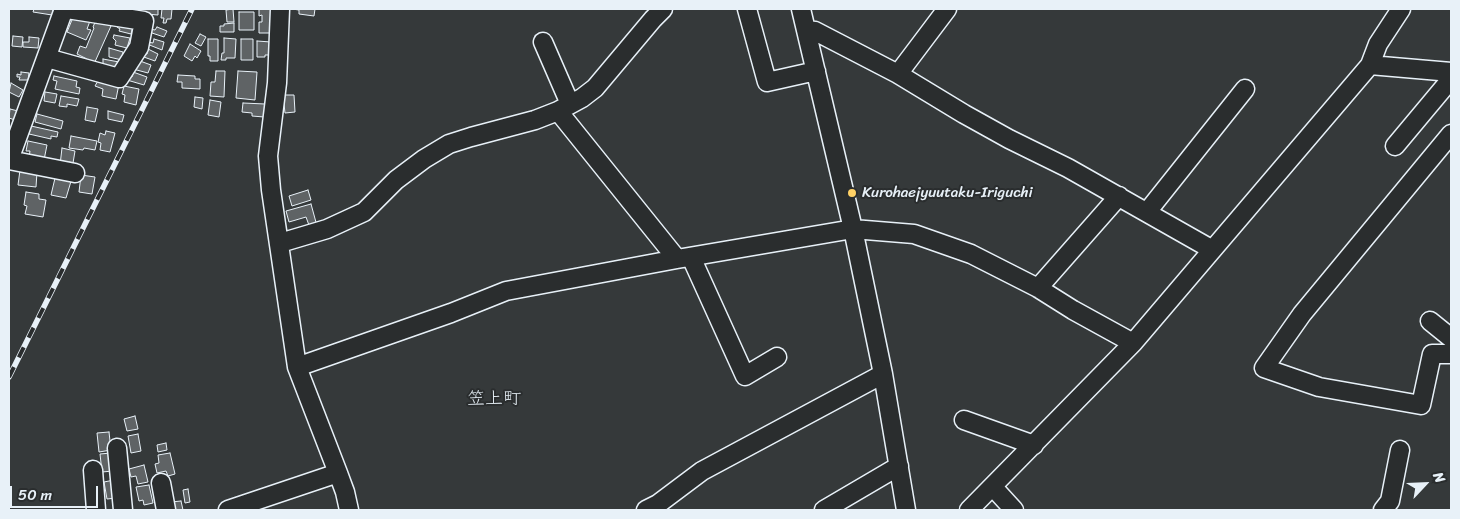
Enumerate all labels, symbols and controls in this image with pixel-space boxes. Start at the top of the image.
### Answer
place label: Kurohaejyuutaku-Iriguchi [862,184,1033,202]
marker: Kurohaejyuutaku-Iriguchi [846,187,858,199]
district label: 笠上町 [467,388,521,410]
north arrow [1400,459,1450,509]
text: N [1426,468,1452,487]
scale bar [12,476,100,508]
text: 50 m [18,482,52,508]

